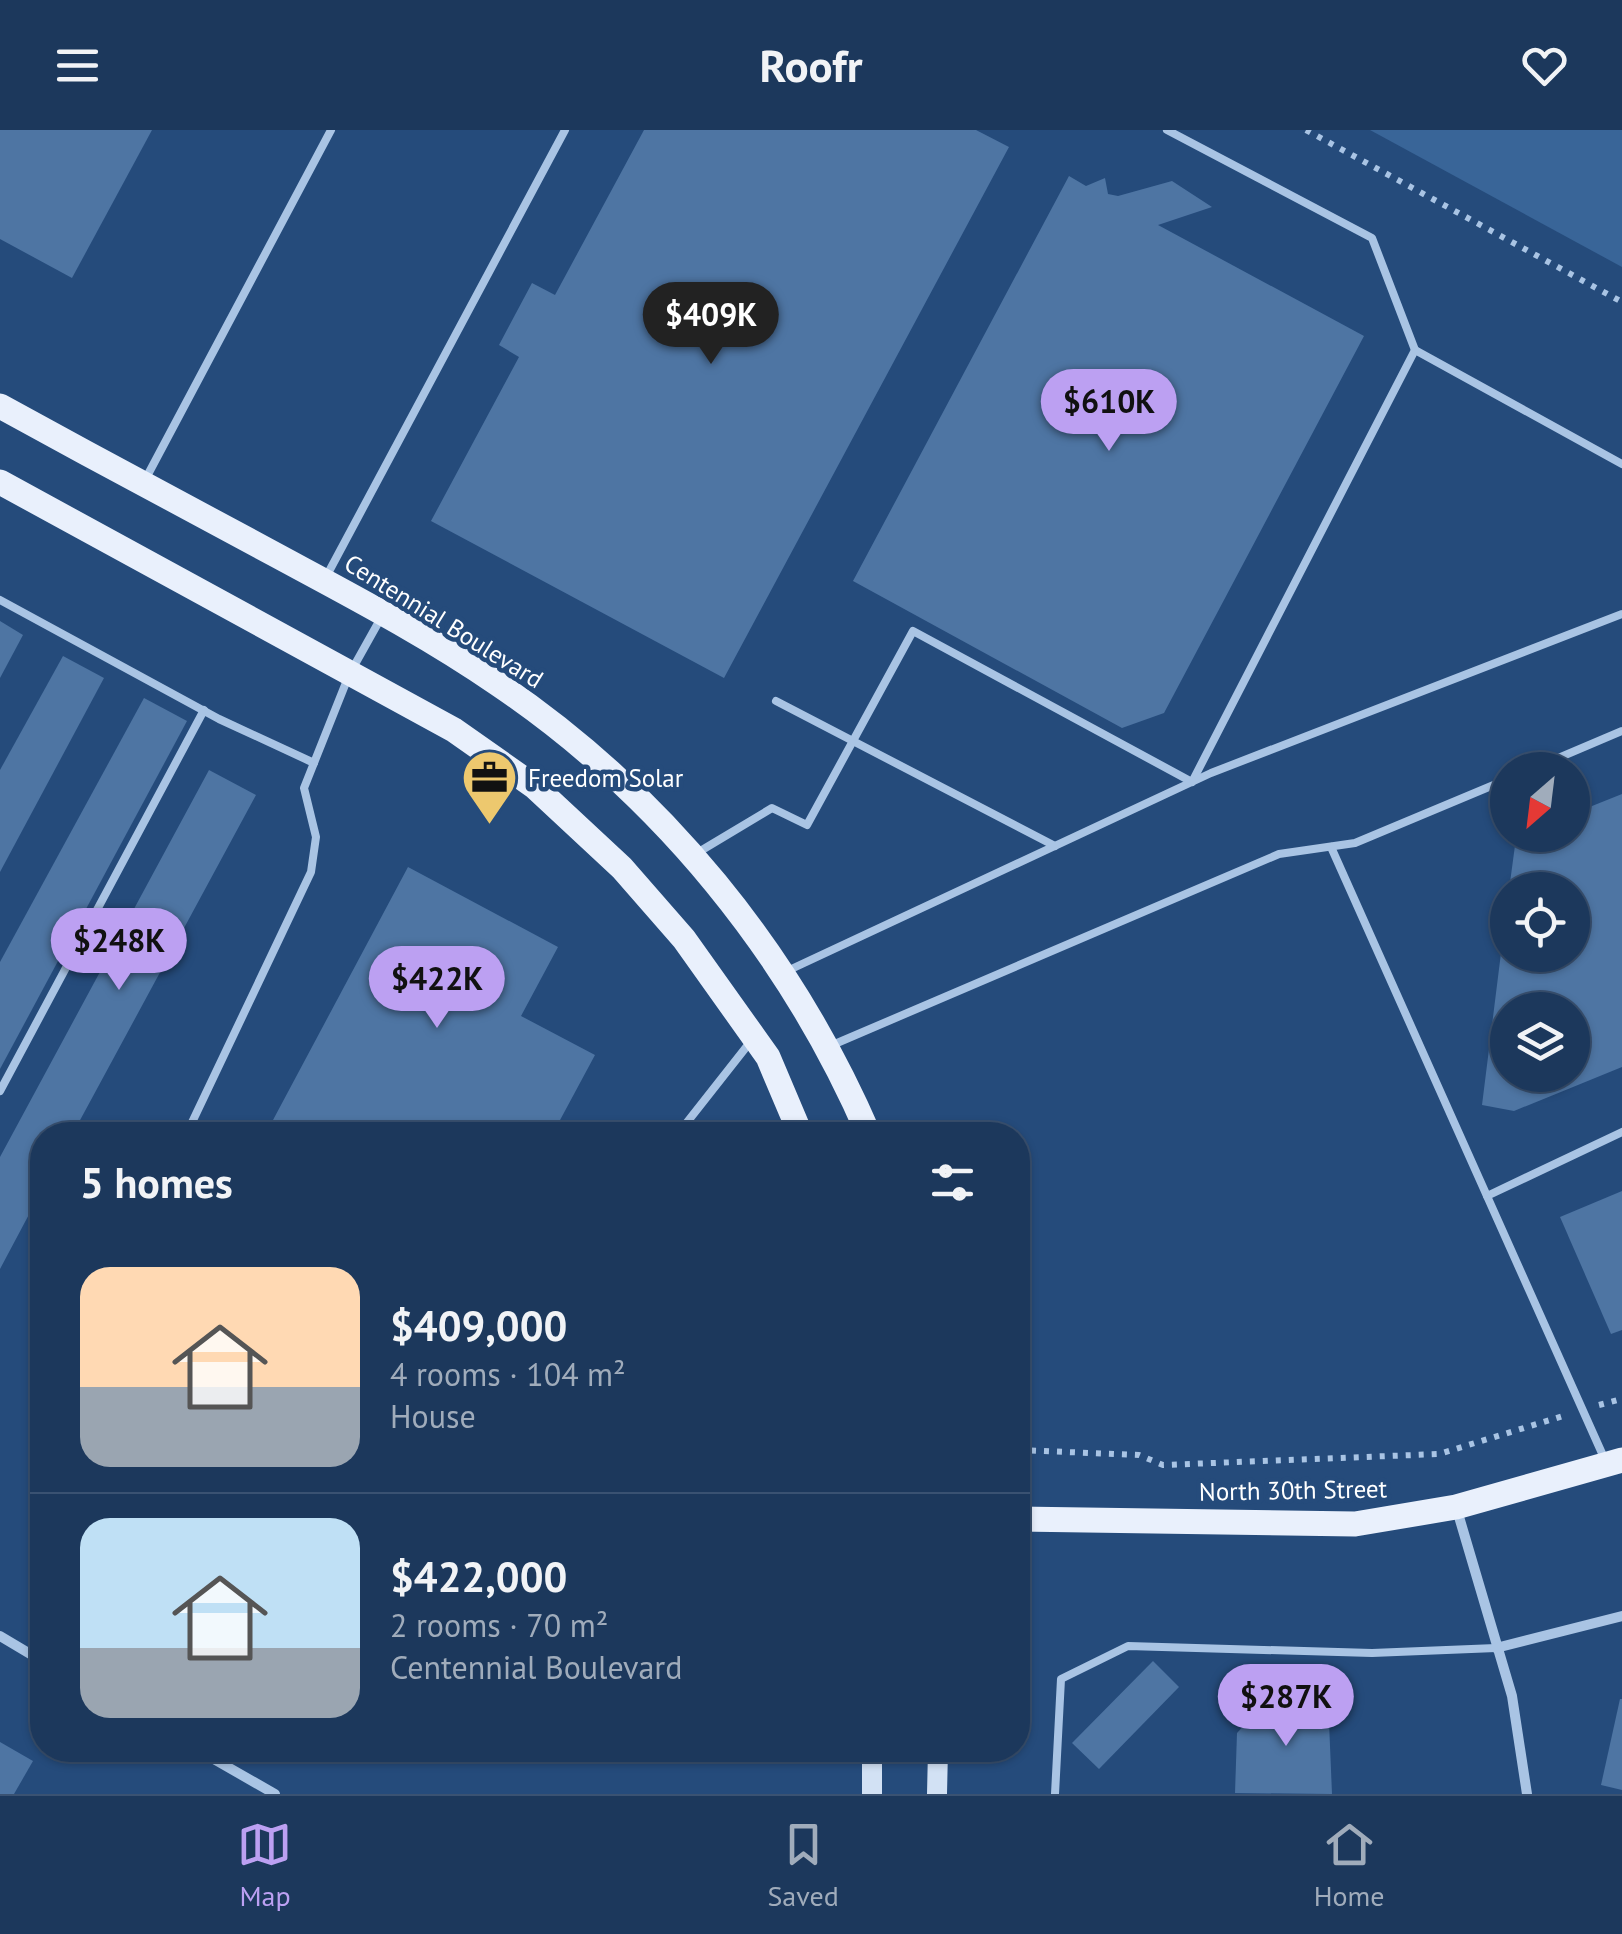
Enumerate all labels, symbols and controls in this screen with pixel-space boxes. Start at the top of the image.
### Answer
text: Roofr [760,36,862,94]
icon: menu [50,38,105,93]
icon: heart [1517,38,1572,93]
pin: $409K [641,282,781,367]
text: $409K [665,293,757,335]
pin: $610K [1039,369,1179,454]
text: $610K [1063,380,1155,422]
street label: Centennial Boulevard [339,547,549,695]
office icon: Freedom Solar [459,748,519,827]
north arrow [1490,752,1590,852]
map controls [1490,752,1590,1092]
place label: Freedom Solar [528,762,684,794]
button: locate [1490,872,1590,972]
pin: $248K [49,908,189,993]
text: $248K [73,919,165,961]
pin: $422K [367,946,507,1031]
text: $422K [391,957,483,999]
button: layers [1490,992,1590,1092]
text: 5 homes [80,1155,233,1210]
icon: filters [925,1155,980,1210]
text: $409,000 [390,1298,567,1353]
icon: home [160,1307,280,1427]
text: 4 rooms · 104 m² [390,1353,626,1395]
text: House [390,1395,476,1437]
street label: North 30th Street [1199,1472,1388,1508]
text: $422,000 [390,1549,567,1604]
icon: home [160,1558,280,1678]
text: 2 rooms · 70 m² [390,1604,608,1646]
text: Centennial Boulevard [390,1646,682,1688]
pin: $287K [1216,1664,1356,1749]
text: $287K [1240,1675,1332,1717]
tab: Map [237,1817,292,1914]
tab: Saved [767,1817,839,1914]
tab: Home [1314,1817,1384,1914]

